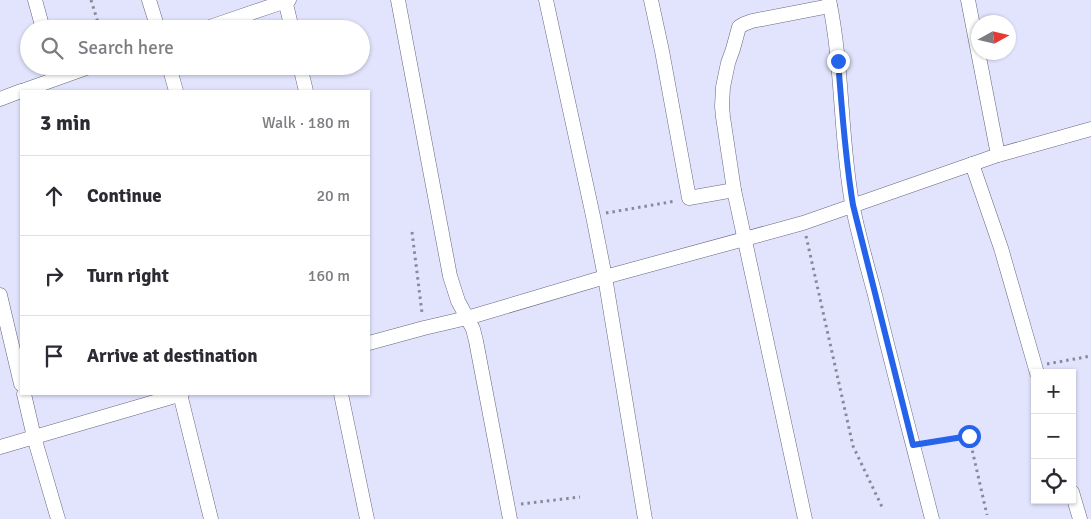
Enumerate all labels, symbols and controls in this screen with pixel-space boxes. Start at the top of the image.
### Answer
north arrow [971,15,1016,60]
search box [20,20,370,75]
icon: search [38,34,66,62]
text: Search here [78,36,174,60]
route end [827,50,850,73]
text: 3 min [40,110,91,136]
text: Walk · 180 m [262,113,350,133]
icon: ahead [40,182,68,210]
text: Continue [87,184,162,208]
text: 20 m [316,186,350,206]
icon: right [40,262,68,290]
text: Turn right [87,264,169,288]
text: 160 m [308,266,350,286]
icon: arrive [40,342,68,370]
text: Arrive at destination [87,344,258,368]
map controls [1031,369,1076,504]
button: + [1031,369,1076,414]
button: − [1031,414,1076,459]
route start [958,425,981,448]
button: locate [1031,459,1076,504]

